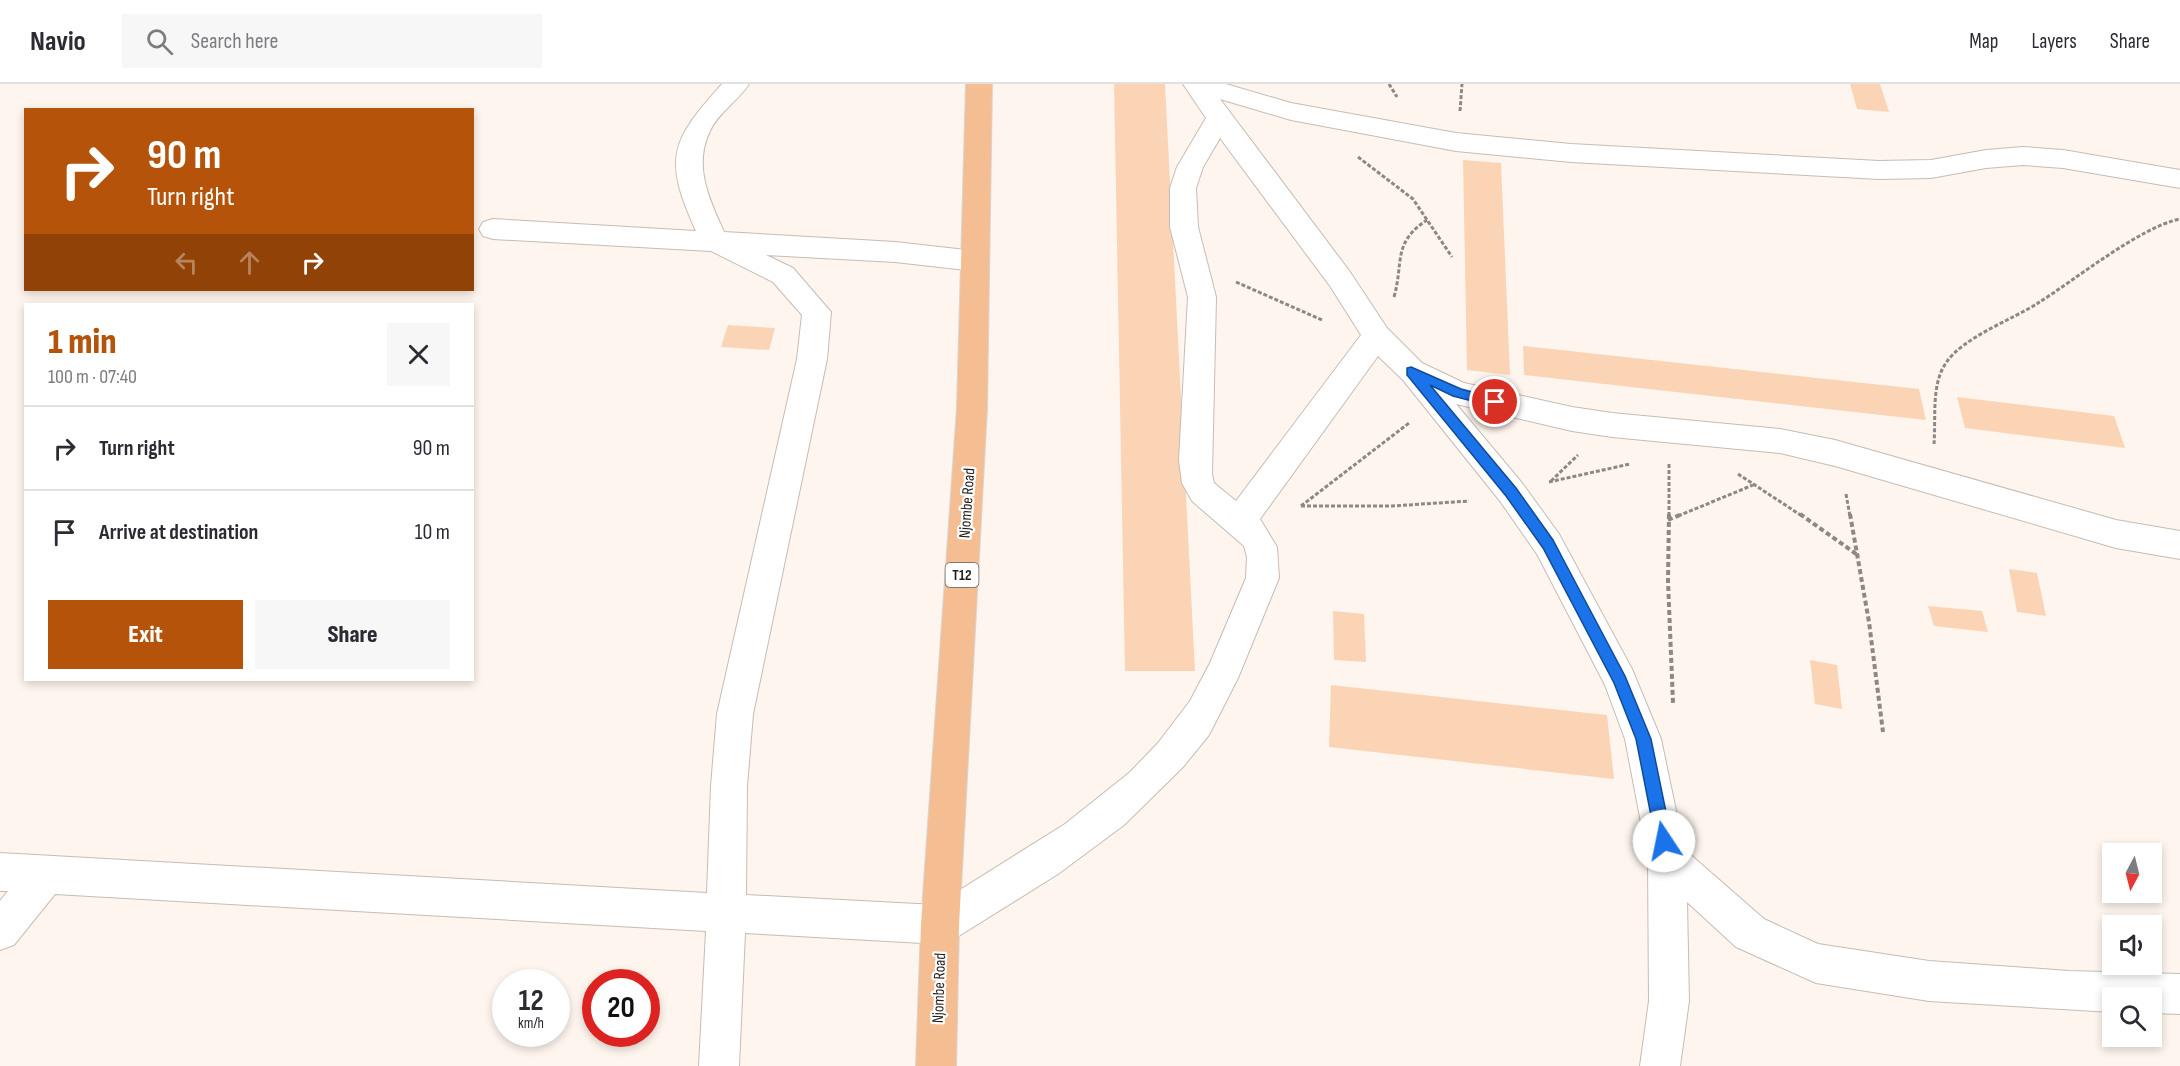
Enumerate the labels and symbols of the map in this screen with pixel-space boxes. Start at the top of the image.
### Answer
pin [1469,376,1520,427]
street label: Njombe Road [956,467,979,539]
road number: T12 [946,563,978,587]
position arrow [1632,809,1696,873]
north arrow [2102,843,2162,903]
street label: Njombe Road [929,953,950,1023]
speed limit sign: 20 [582,969,660,1047]

